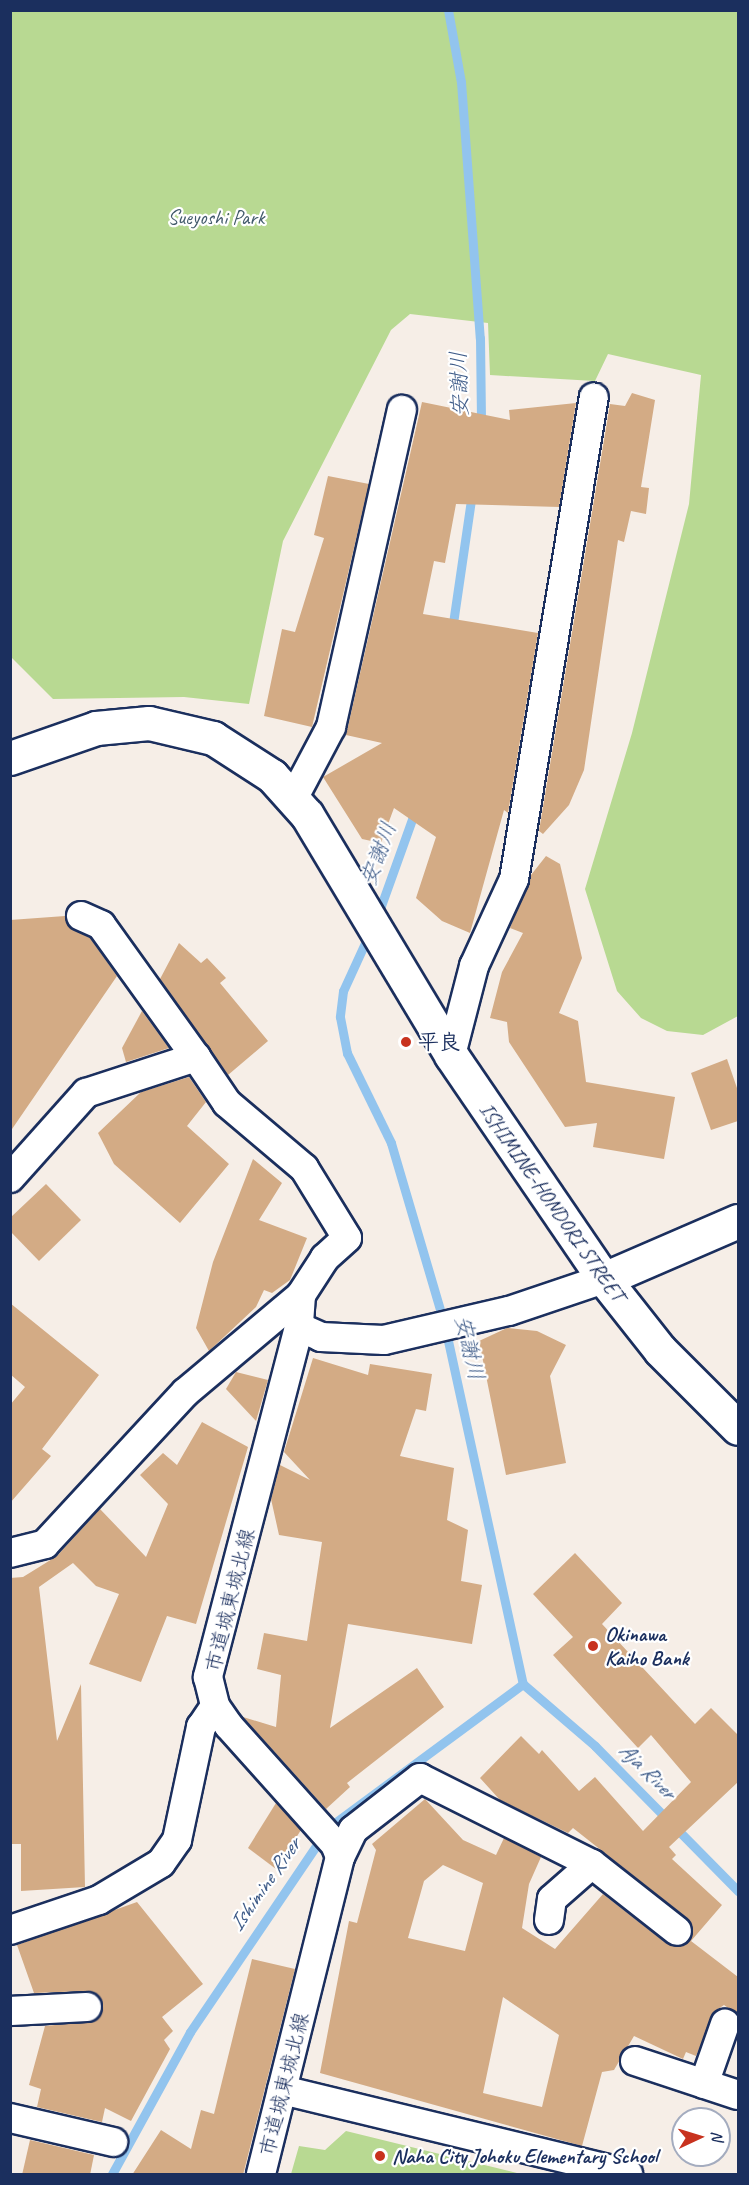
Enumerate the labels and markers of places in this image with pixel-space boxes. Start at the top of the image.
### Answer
place label: 平良 [418,1029,460,1055]
marker: 平良 [399,1035,413,1049]
place label: Okinawa Kaiho Bank [605,1621,689,1671]
marker: Okinawa Kaiho Bank [586,1639,600,1653]
place label: Naha City Johoku Elementary School [392,2143,657,2169]
marker: Naha City Johoku Elementary School [373,2149,387,2163]

